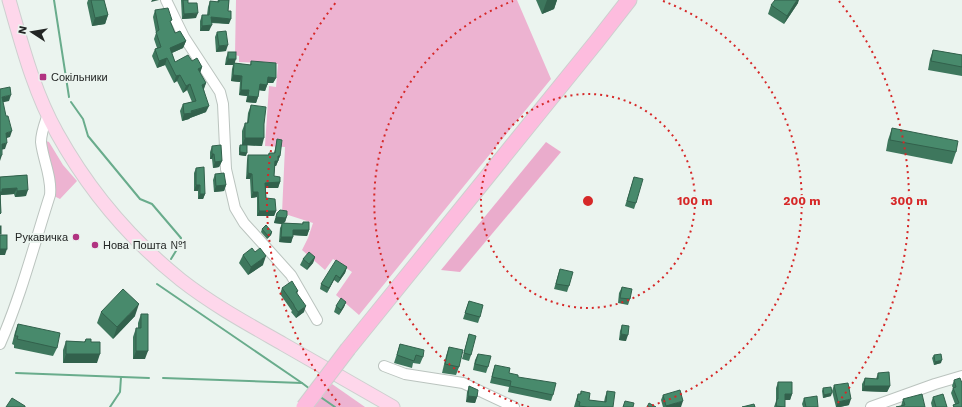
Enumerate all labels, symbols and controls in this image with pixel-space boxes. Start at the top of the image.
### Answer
north arrow [12,12,52,52]
text: N [16,25,30,35]
place label: Сокільники [51,71,108,84]
marker: Сокільники [38,72,48,82]
centre of rings [581,194,595,208]
text: 100 m [677,194,713,208]
text: 200 m [783,194,821,208]
text: 300 m [890,194,928,208]
place label: Рукавичка [15,231,69,244]
marker: Рукавичка [71,232,81,242]
place label: Нова Пошта №1 [103,239,187,252]
marker: Нова Пошта №1 [90,240,100,250]

